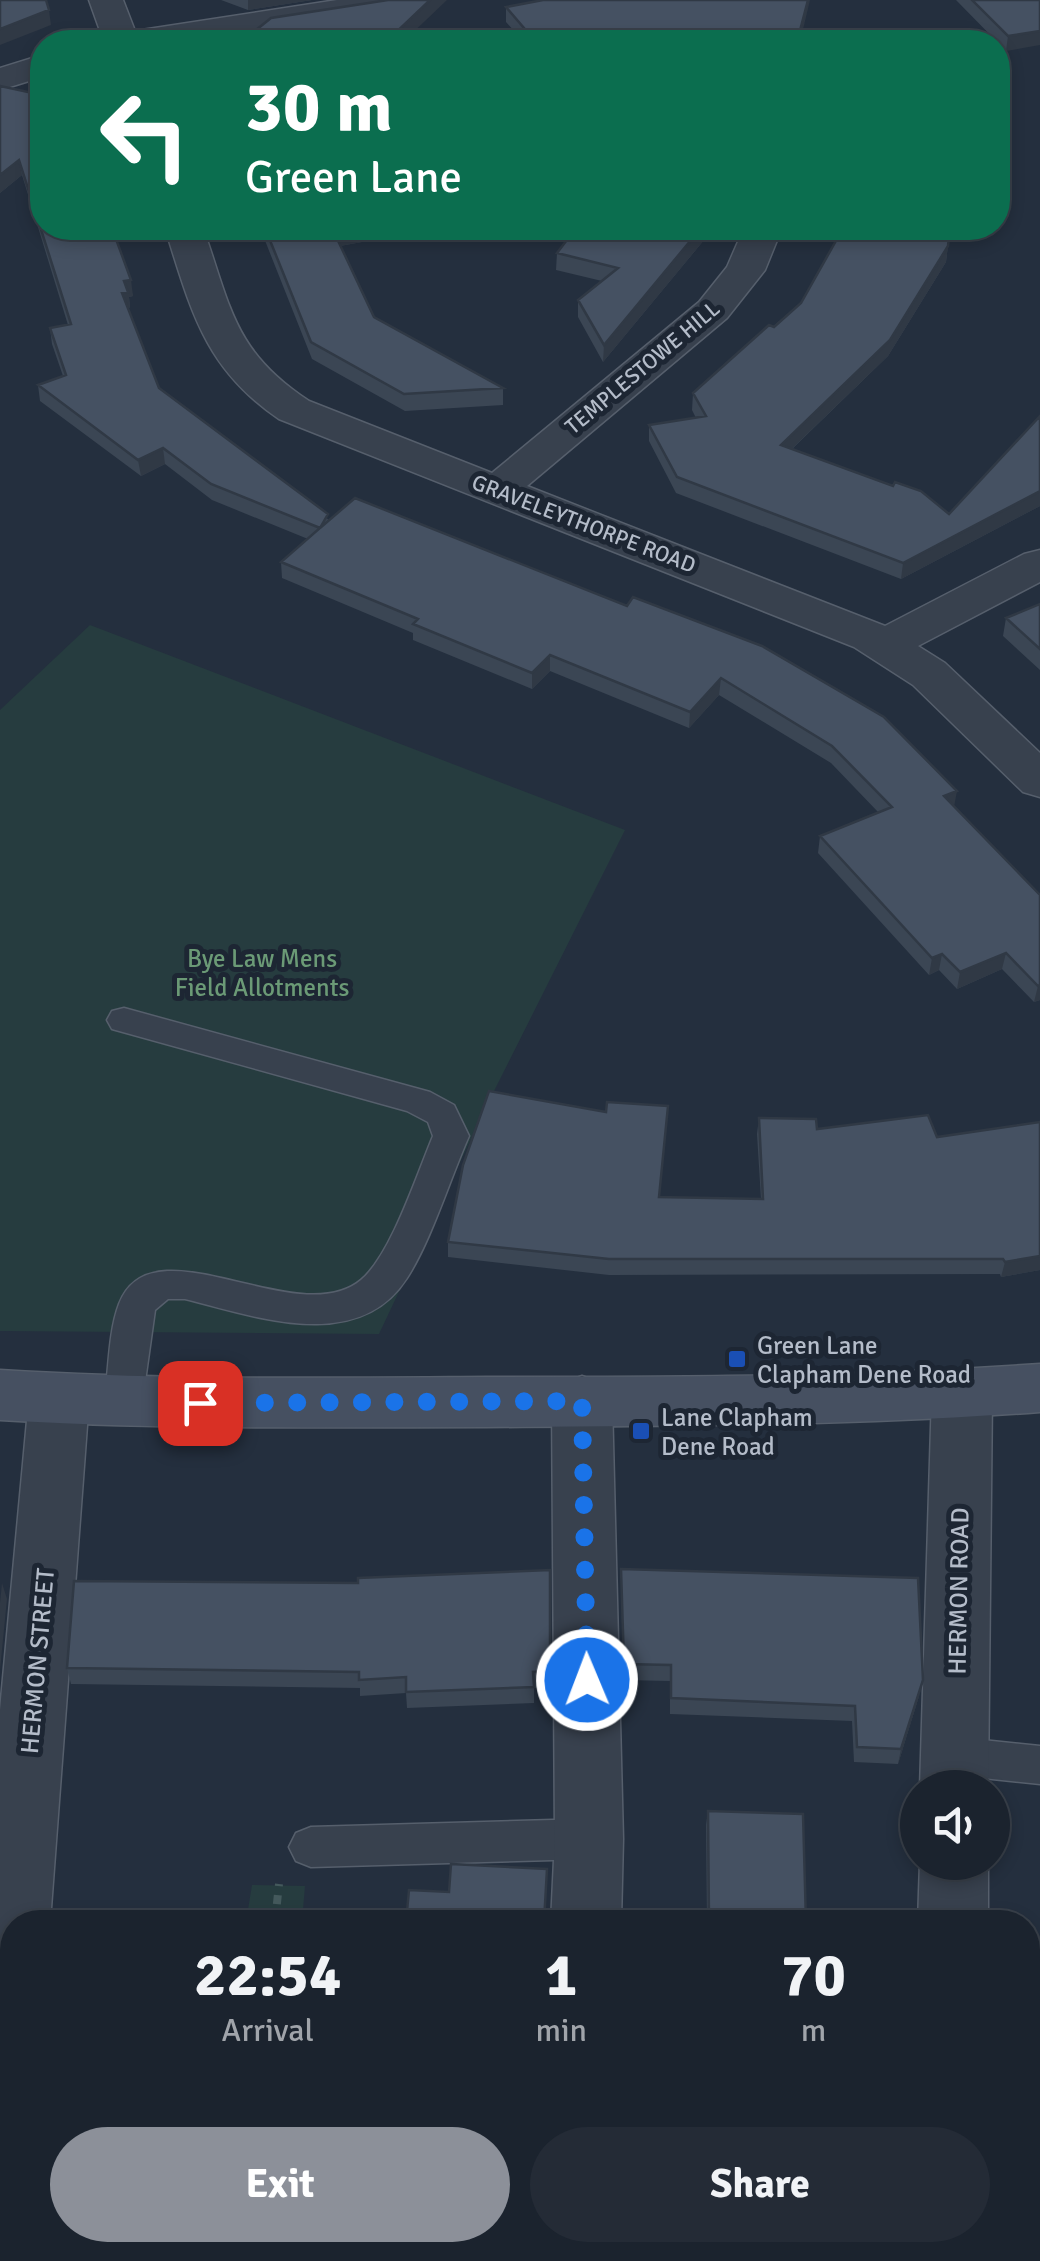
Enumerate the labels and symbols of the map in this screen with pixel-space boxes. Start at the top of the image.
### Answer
street label: TEMPLESTOWE HILL [560,295,725,440]
street label: GRAVELEYTHORPE ROAD [468,468,700,579]
park label: Bye Law Mens Field Allotments [175,943,349,1003]
place label: Green Lane Clapham Dene Road [757,1330,971,1390]
marker: Green Lane Clapham Dene Road [726,1348,748,1370]
pin [158,1361,243,1446]
place label: Lane Clapham Dene Road [661,1402,813,1462]
marker: Lane Clapham Dene Road [630,1420,652,1442]
street label: HERMON ROAD [942,1507,975,1675]
street label: HERMON STREET [14,1566,61,1755]
position arrow [535,1628,639,1732]

